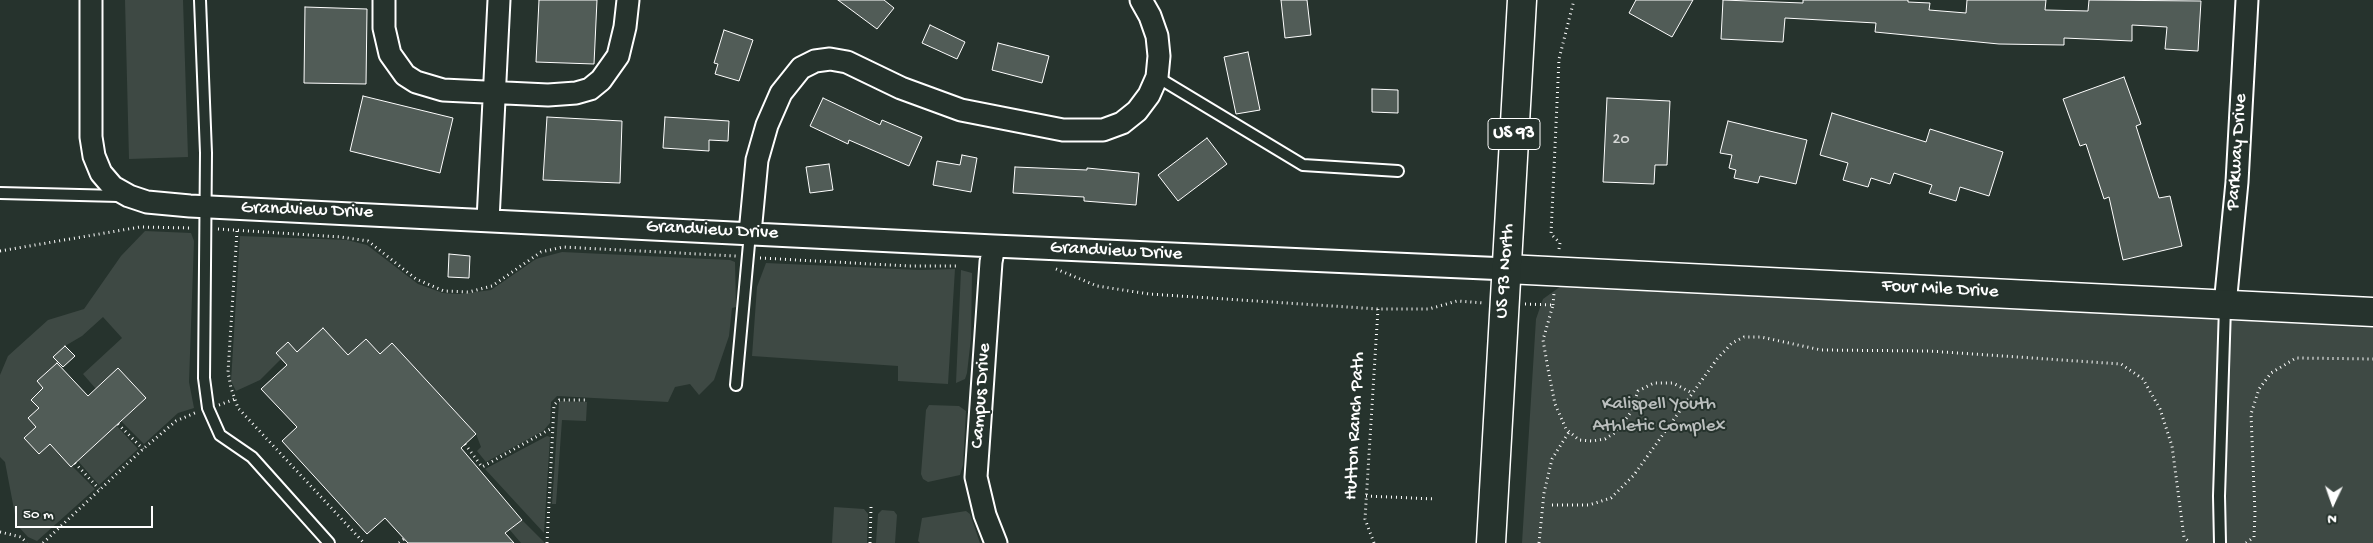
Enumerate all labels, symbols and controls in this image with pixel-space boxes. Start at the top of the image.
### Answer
street label: Parkway Drive [2223,93,2253,211]
road number: US 93 [1488,118,1540,150]
house number: 20 [1613,131,1629,151]
street label: Grandview Drive [240,197,374,225]
street label: Grandview Drive [645,216,779,246]
street label: US 93 North [1491,223,1521,319]
street label: Grandview Drive [1049,237,1183,267]
street label: Four Mile Drive [1881,276,1999,304]
street label: Campus Drive [967,343,997,449]
street label: Hutton Ranch Path [1341,351,1371,501]
park label: Kalispell Youth Athletic Complex [1593,394,1725,438]
north arrow [2308,478,2358,528]
scale bar [18,496,155,528]
text: 50 m [23,506,54,524]
text: N [2327,510,2337,527]

